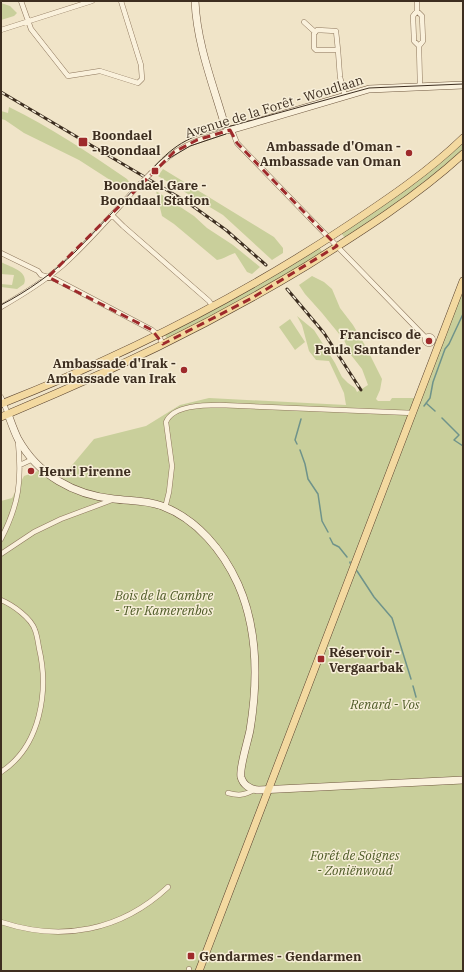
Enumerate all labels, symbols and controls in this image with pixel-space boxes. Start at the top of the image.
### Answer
street label: Avenue de la Forêt - Woudlaan [183,71,365,142]
place label: Boondael - Boondaal [92,127,161,159]
marker: Boondael - Boondaal [77,136,89,148]
place label: Ambassade d'Oman - Ambassade van Oman [260,138,401,170]
marker: Ambassade d'Oman - Ambassade van Oman [404,148,414,158]
marker: Boondael Gare - Boondaal Station [150,166,160,176]
place label: Boondael Gare - Boondaal Station [100,177,210,209]
place label: Francisco de Paula Santander [315,326,422,358]
marker: Francisco de Paula Santander [424,336,434,346]
place label: Ambassade d'Irak - Ambassade van Irak [46,355,177,387]
marker: Ambassade d'Irak - Ambassade van Irak [179,365,189,375]
place label: Henri Pirenne [39,463,131,480]
marker: Henri Pirenne [26,466,36,476]
park label: Bois de la Cambre - Ter Kamerenbos [114,587,214,619]
place label: Réservoir - Vergaarbak [329,644,404,676]
marker: Réservoir - Vergaarbak [316,654,326,664]
park label: Renard - Vos [349,696,420,713]
park label: Forêt de Soignes - Zoniënwoud [309,847,400,879]
place label: Gendarmes - Gendarmen [199,948,362,965]
marker: Gendarmes - Gendarmen [186,951,196,961]

